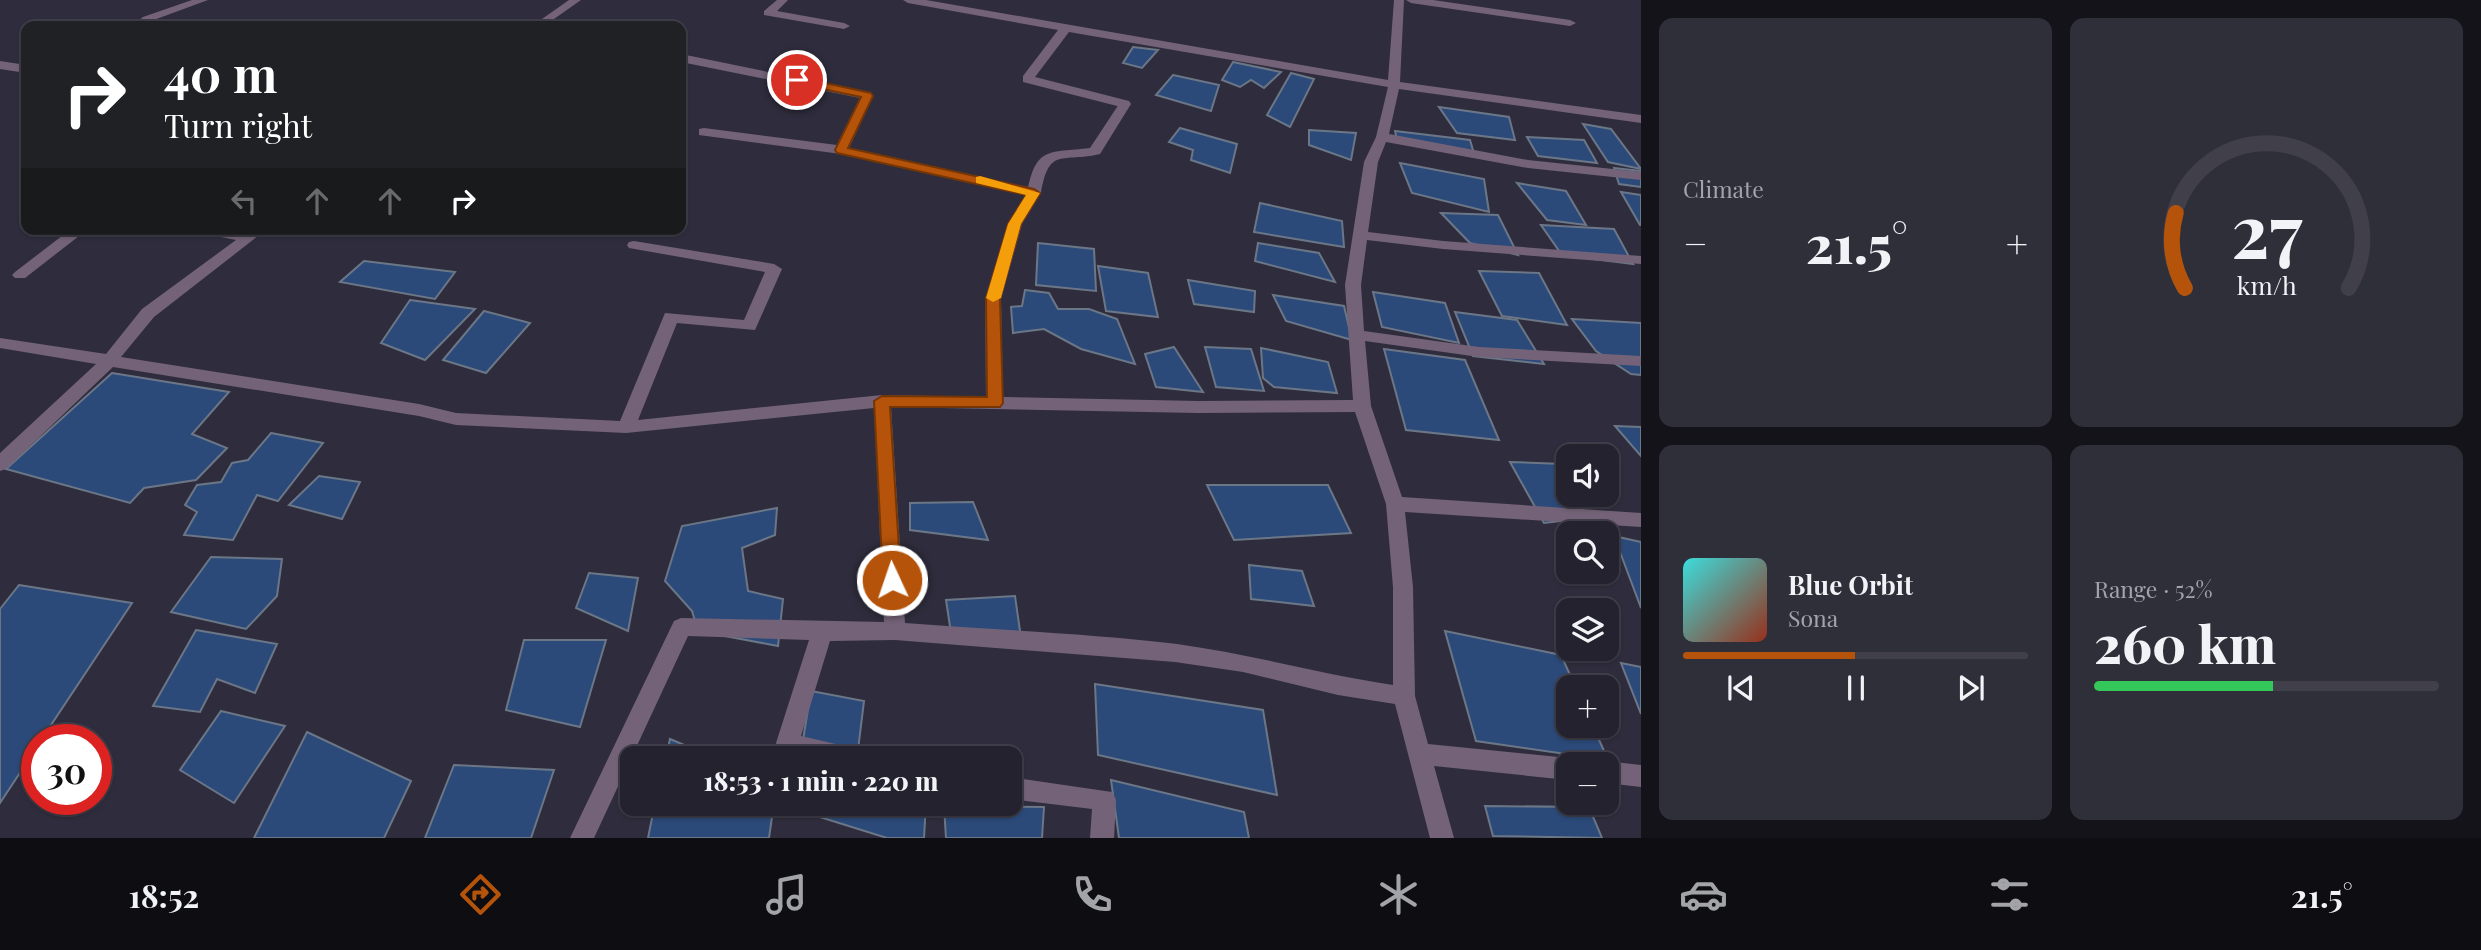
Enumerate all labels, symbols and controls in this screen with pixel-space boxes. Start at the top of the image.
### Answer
text: 40 m [164,40,277,105]
icon: right [49,49,140,140]
pin [767,50,827,110]
icon: arrive [778,61,816,99]
text: Turn right [164,103,312,146]
text: Climate [1683,173,1764,204]
text: 27 [2231,180,2303,277]
icon: left [225,182,263,220]
icon: ahead [298,182,336,220]
icon: ahead [371,182,409,220]
icon: right [444,182,482,220]
text: 21.5° [1806,208,1908,277]
text: − [1683,217,1708,268]
text: + [2006,217,2028,268]
text: km/h [2237,268,2297,301]
map controls [1556,444,1619,815]
button: sound [1556,444,1619,507]
button: search [1556,521,1619,584]
position arrow [855,543,929,617]
text: Blue Orbit [1788,567,1913,602]
text: Range · 52% [2094,573,2213,604]
button: layers [1556,598,1619,661]
text: Sona [1788,602,1838,633]
text: 260 km [2094,608,2276,677]
icon: previous [1722,669,1760,707]
icon: pause [1837,669,1875,707]
icon: next [1952,669,1990,707]
button: + [1556,675,1619,738]
speed limit sign: 30 [21,724,112,815]
button: − [1556,752,1619,815]
text: 18:53 · 1 min · 220 m [704,763,938,798]
icon: directions [456,870,505,919]
icon: music [762,870,811,919]
icon: phone [1068,870,1117,919]
icon: climate [1374,870,1423,919]
icon: car [1679,870,1728,919]
icon: filters [1985,870,2034,919]
text: 18:52 [128,873,199,916]
text: 21.5° [2291,873,2353,916]

